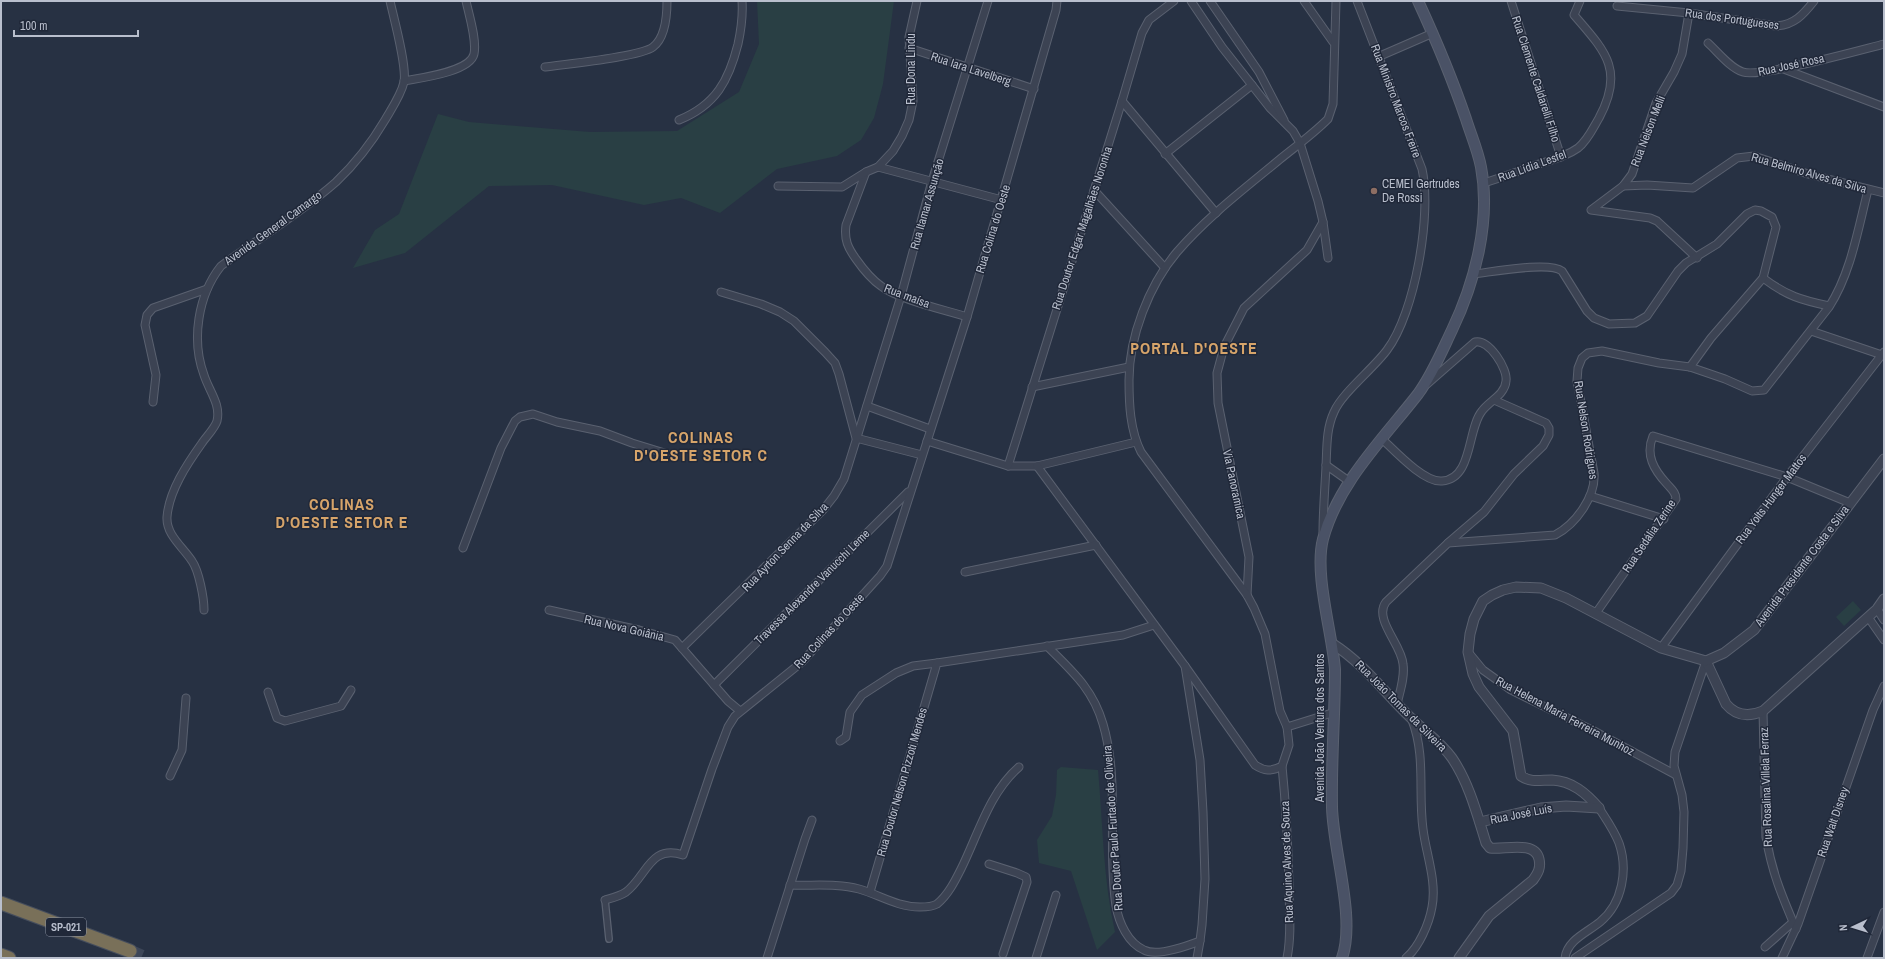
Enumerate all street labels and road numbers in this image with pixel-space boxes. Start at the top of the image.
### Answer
street label: Rua dos Portugueses [1684,4,1780,34]
street label: Rua Clemente Caldarelli Filho [1508,14,1564,144]
street label: Rua Dona Lindu [903,33,919,105]
street label: Rua Ministro Marcos Freire [1367,42,1425,160]
street label: Rua Iara Lavelberg [929,48,1014,90]
street label: Rua José Rosa [1756,50,1826,80]
street label: Rua Nelson Melli [1627,93,1669,169]
street label: Rua Doutor Edgar Magalhães Noronha [1048,144,1116,312]
street label: Rua Lídia Lesfel [1496,146,1568,186]
street label: Rua Belmiro Alves da Silva [1749,149,1869,197]
street label: Rua Itamar Assunção [906,157,948,251]
street label: Rua Colina do Oeste [972,183,1014,275]
street label: Avenida General Camargo [220,187,325,269]
street label: Rua maísa [882,280,933,312]
street label: Rua Nelson Rodrigues [1570,380,1602,480]
street label: Via Panoramica [1219,448,1249,521]
street label: Rua Yolts Hunger Mattos [1732,451,1810,547]
street label: Rua Sedália Zerine [1619,496,1679,576]
street label: Rua Ayrton Senna da Silva [738,499,832,595]
street label: Avenida Presidente Costa e Silva [1751,502,1853,631]
street label: Travessa Alexandre Vanucchi Leme [751,526,873,648]
street label: Rua Colinas do Oeste [790,590,868,672]
street label: Rua Nova Goiânia [582,611,666,645]
street label: Avenida João Ventura dos Santos [1312,654,1328,803]
street label: Rua João Tomas da Silveira [1352,657,1451,756]
street label: Rua Helena Maria Ferreira Munhoz [1493,673,1637,759]
street label: Rua Doutor Nelson Pizzoti Mendes [873,706,931,858]
street label: Rua Rosalina Villela Ferraz [1756,727,1776,847]
street label: Rua Doutor Paulo Furtado de Oliveira [1099,744,1127,911]
street label: Rua Walt Disney [1813,785,1853,859]
street label: Rua Aquino Alves de Souza [1277,800,1297,923]
street label: Rua José Luís [1489,800,1553,828]
road number: SP-021 [46,918,86,936]

